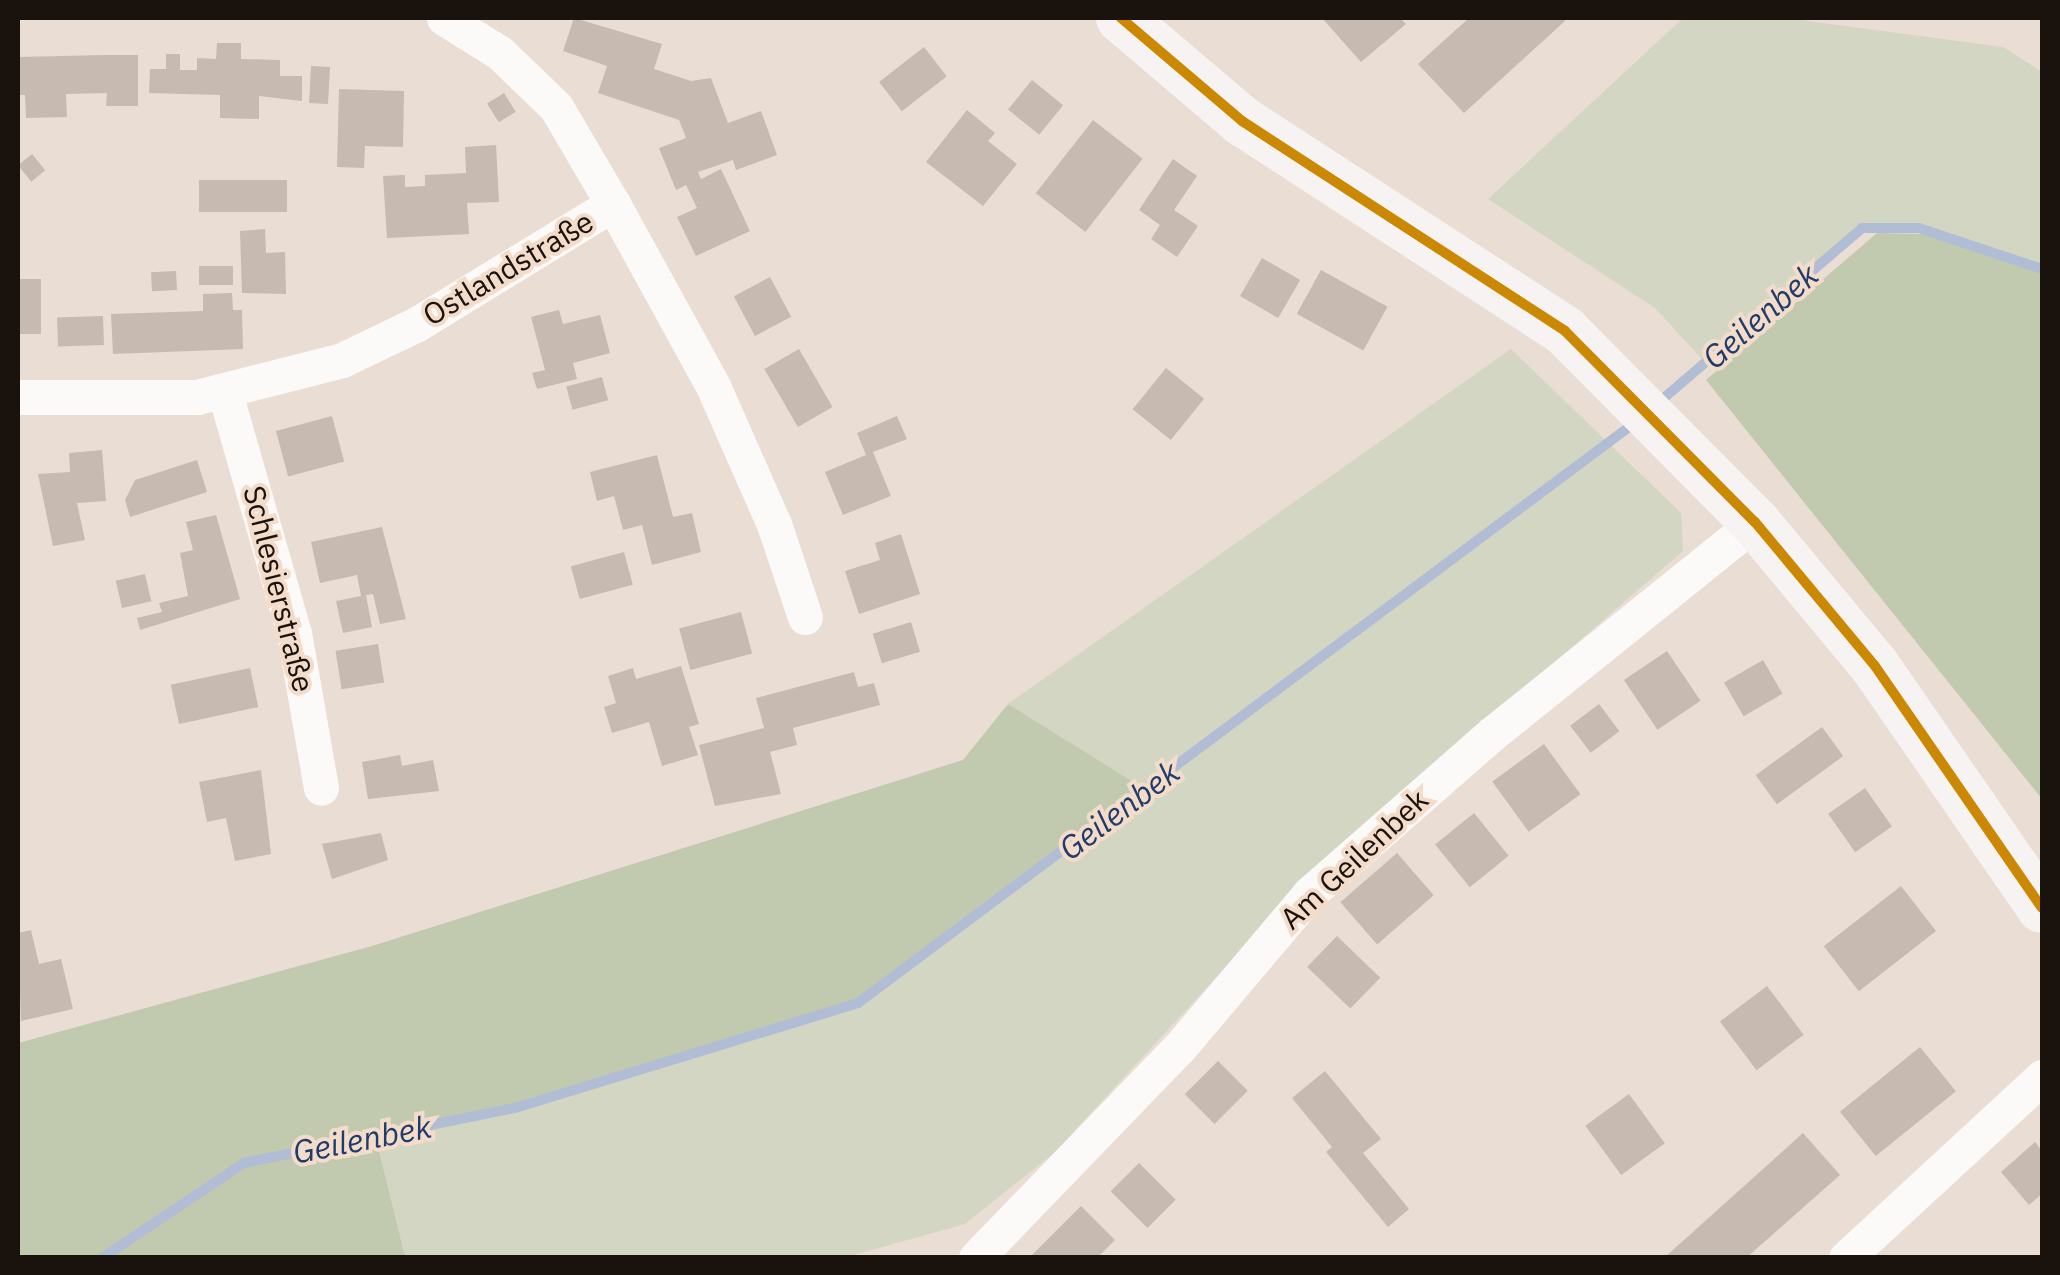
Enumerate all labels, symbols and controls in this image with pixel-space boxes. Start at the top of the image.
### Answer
street label: Ostlandstraße [416,203,600,333]
water label: Geilenbek [1695,256,1825,376]
street label: Schlesierstraße [236,482,322,696]
water label: Geilenbek [1052,753,1186,867]
street label: Am Geilenbek [1273,781,1435,937]
water label: Geilenbek [290,1107,434,1171]

